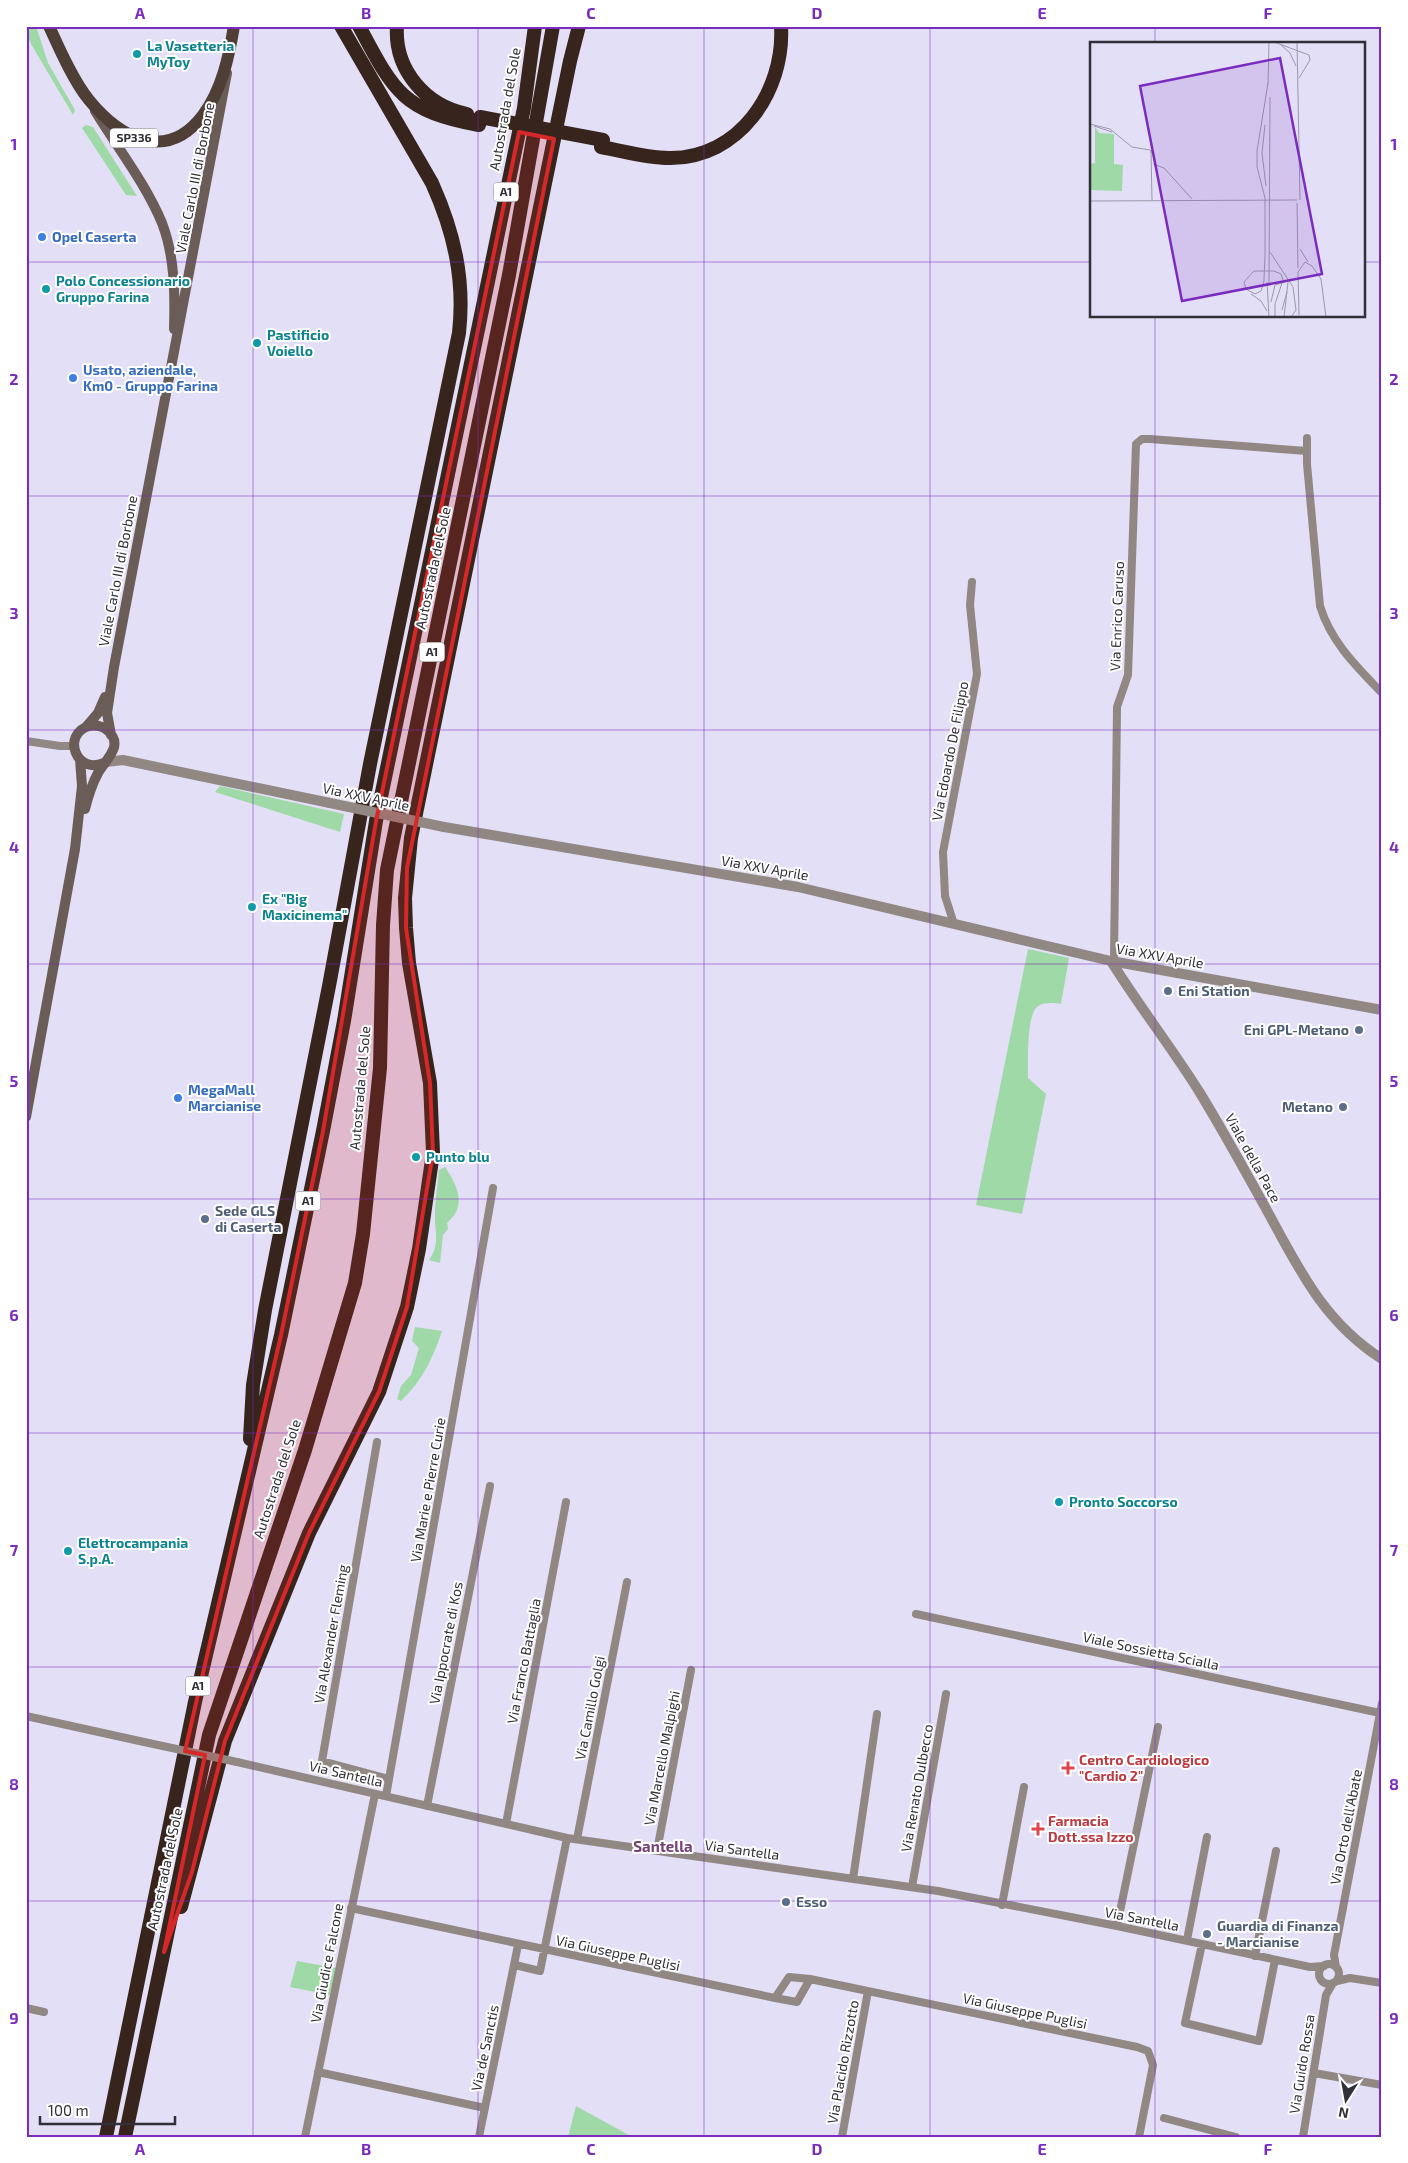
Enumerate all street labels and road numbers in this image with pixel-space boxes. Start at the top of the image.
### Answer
street label: Autostrada del Sole [485,46,524,172]
street label: Viale Carlo III di Borbone [172,101,218,255]
road number: SP336 [110,128,158,148]
road number: A1 [494,182,518,202]
street label: Viale Carlo III di Borbone [95,494,141,648]
street label: Autostrada del Sole [411,505,454,631]
street label: Via Enrico Caruso [1106,561,1127,671]
road number: A1 [420,642,444,662]
street label: Via Edoardo De Filippo [928,680,971,822]
street label: Via XXV Aprile [321,779,411,814]
street label: Via XXV Aprile [720,851,810,884]
street label: Via XXV Aprile [1115,939,1205,972]
street label: Autostrada del Sole [346,1025,373,1151]
street label: Viale della Pace [1222,1110,1285,1205]
road number: A1 [296,1192,320,1210]
street label: Via Marie e Pierre Curie [406,1416,449,1564]
street label: Autostrada del Sole [249,1417,304,1541]
street label: Via Alexander Fleming [310,1563,351,1705]
street label: Via Ippocrate di Kos [425,1580,466,1706]
street label: Via Franco Battaglia [503,1597,544,1725]
street label: Viale Sossietta Scialla [1081,1628,1221,1673]
street label: Via Camillo Golgi [571,1654,608,1761]
road number: A1 [186,1676,210,1695]
street label: Via Marcello Malpighi [640,1689,683,1827]
street label: Via Renato Dulbecco [897,1723,936,1853]
street label: Via Santella [307,1757,385,1790]
street label: Via Orto dell'Abate [1326,1768,1365,1886]
street label: Autostrada del Sole [143,1806,186,1932]
street label: Via Santella [704,1836,781,1863]
street label: Via Giudice Falcone [307,1902,346,2024]
street label: Via Santella [1103,1903,1181,1934]
street label: Via Giuseppe Puglisi [554,1931,682,1974]
street label: Via Giuseppe Puglisi [961,1989,1089,2032]
street label: Via Placido Rizzotto [823,1999,862,2125]
street label: Via de Sanctis [467,2003,502,2093]
street label: Via Guido Rossa [1285,2013,1318,2115]

